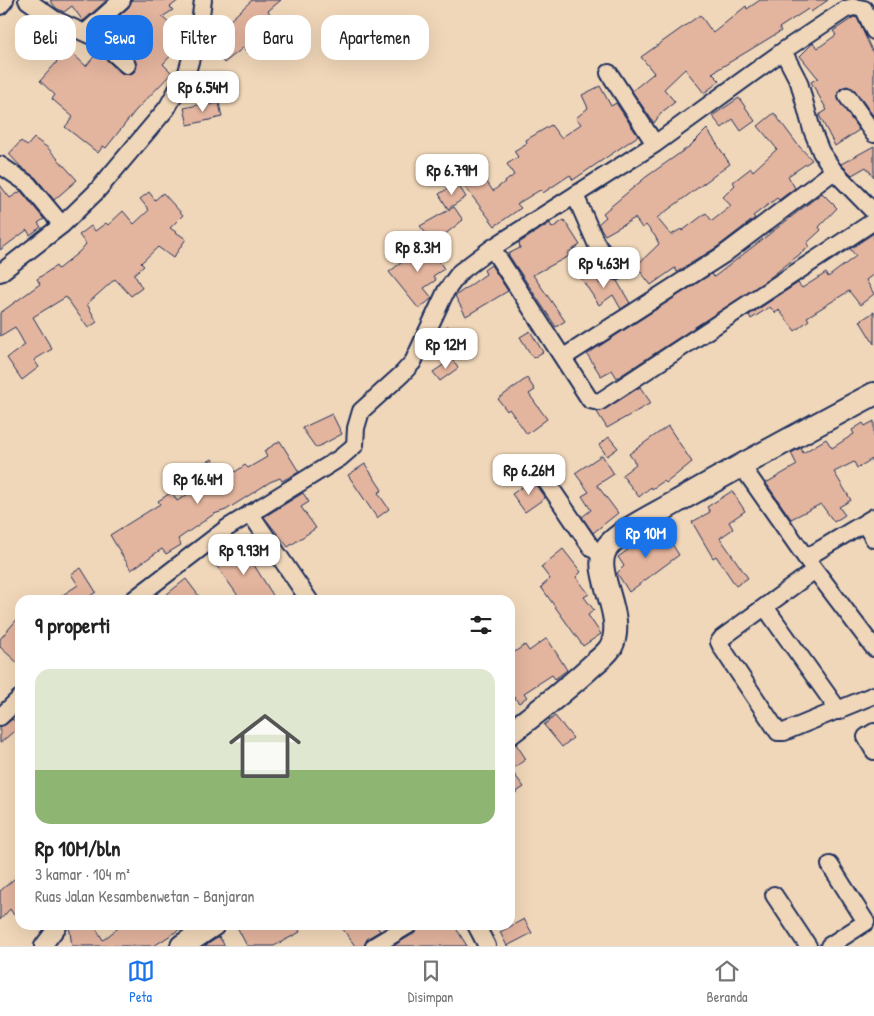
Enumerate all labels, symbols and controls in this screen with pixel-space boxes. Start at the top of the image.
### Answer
chip: Beli [15,15,76,60]
chip: Sewa [86,15,153,60]
chip: Filter [163,15,235,60]
chip: Baru [245,15,311,60]
chip: Apartemen [321,15,429,60]
pin: Rp 6.54M [151,70,255,113]
text: Rp 6.54M [178,76,228,98]
pin: Rp 6.79M [400,154,504,196]
text: Rp 6.79M [427,159,477,181]
pin: Rp 8.3M [372,230,464,273]
text: Rp 8.3M [396,236,440,258]
pin: Rp 4.63M [552,246,656,289]
text: Rp 4.63M [579,252,629,274]
pin: Rp 12M [405,328,487,370]
text: Rp 12M [426,333,466,355]
pin: Rp 6.26M [477,454,581,496]
text: Rp 6.26M [504,459,555,481]
pin: Rp 16.4M [146,462,250,505]
text: Rp 16.4M [174,468,222,490]
pin: Rp 10M [605,516,687,559]
text: Rp 10M [626,522,666,544]
pin: Rp 9.93M [192,534,296,576]
text: Rp 9.93M [219,539,269,561]
text: 9 properti [35,611,110,640]
icon: filters [467,611,495,639]
icon: home [220,701,310,791]
text: Rp 10M/bln [35,834,121,863]
text: 3 kamar · 104 m² [35,863,130,885]
text: Ruas Jalan Kesambenwetan - Banjaran [35,885,255,907]
tab: Peta [127,957,155,1006]
tab: Disimpan [408,957,453,1006]
tab: Beranda [707,957,747,1006]

